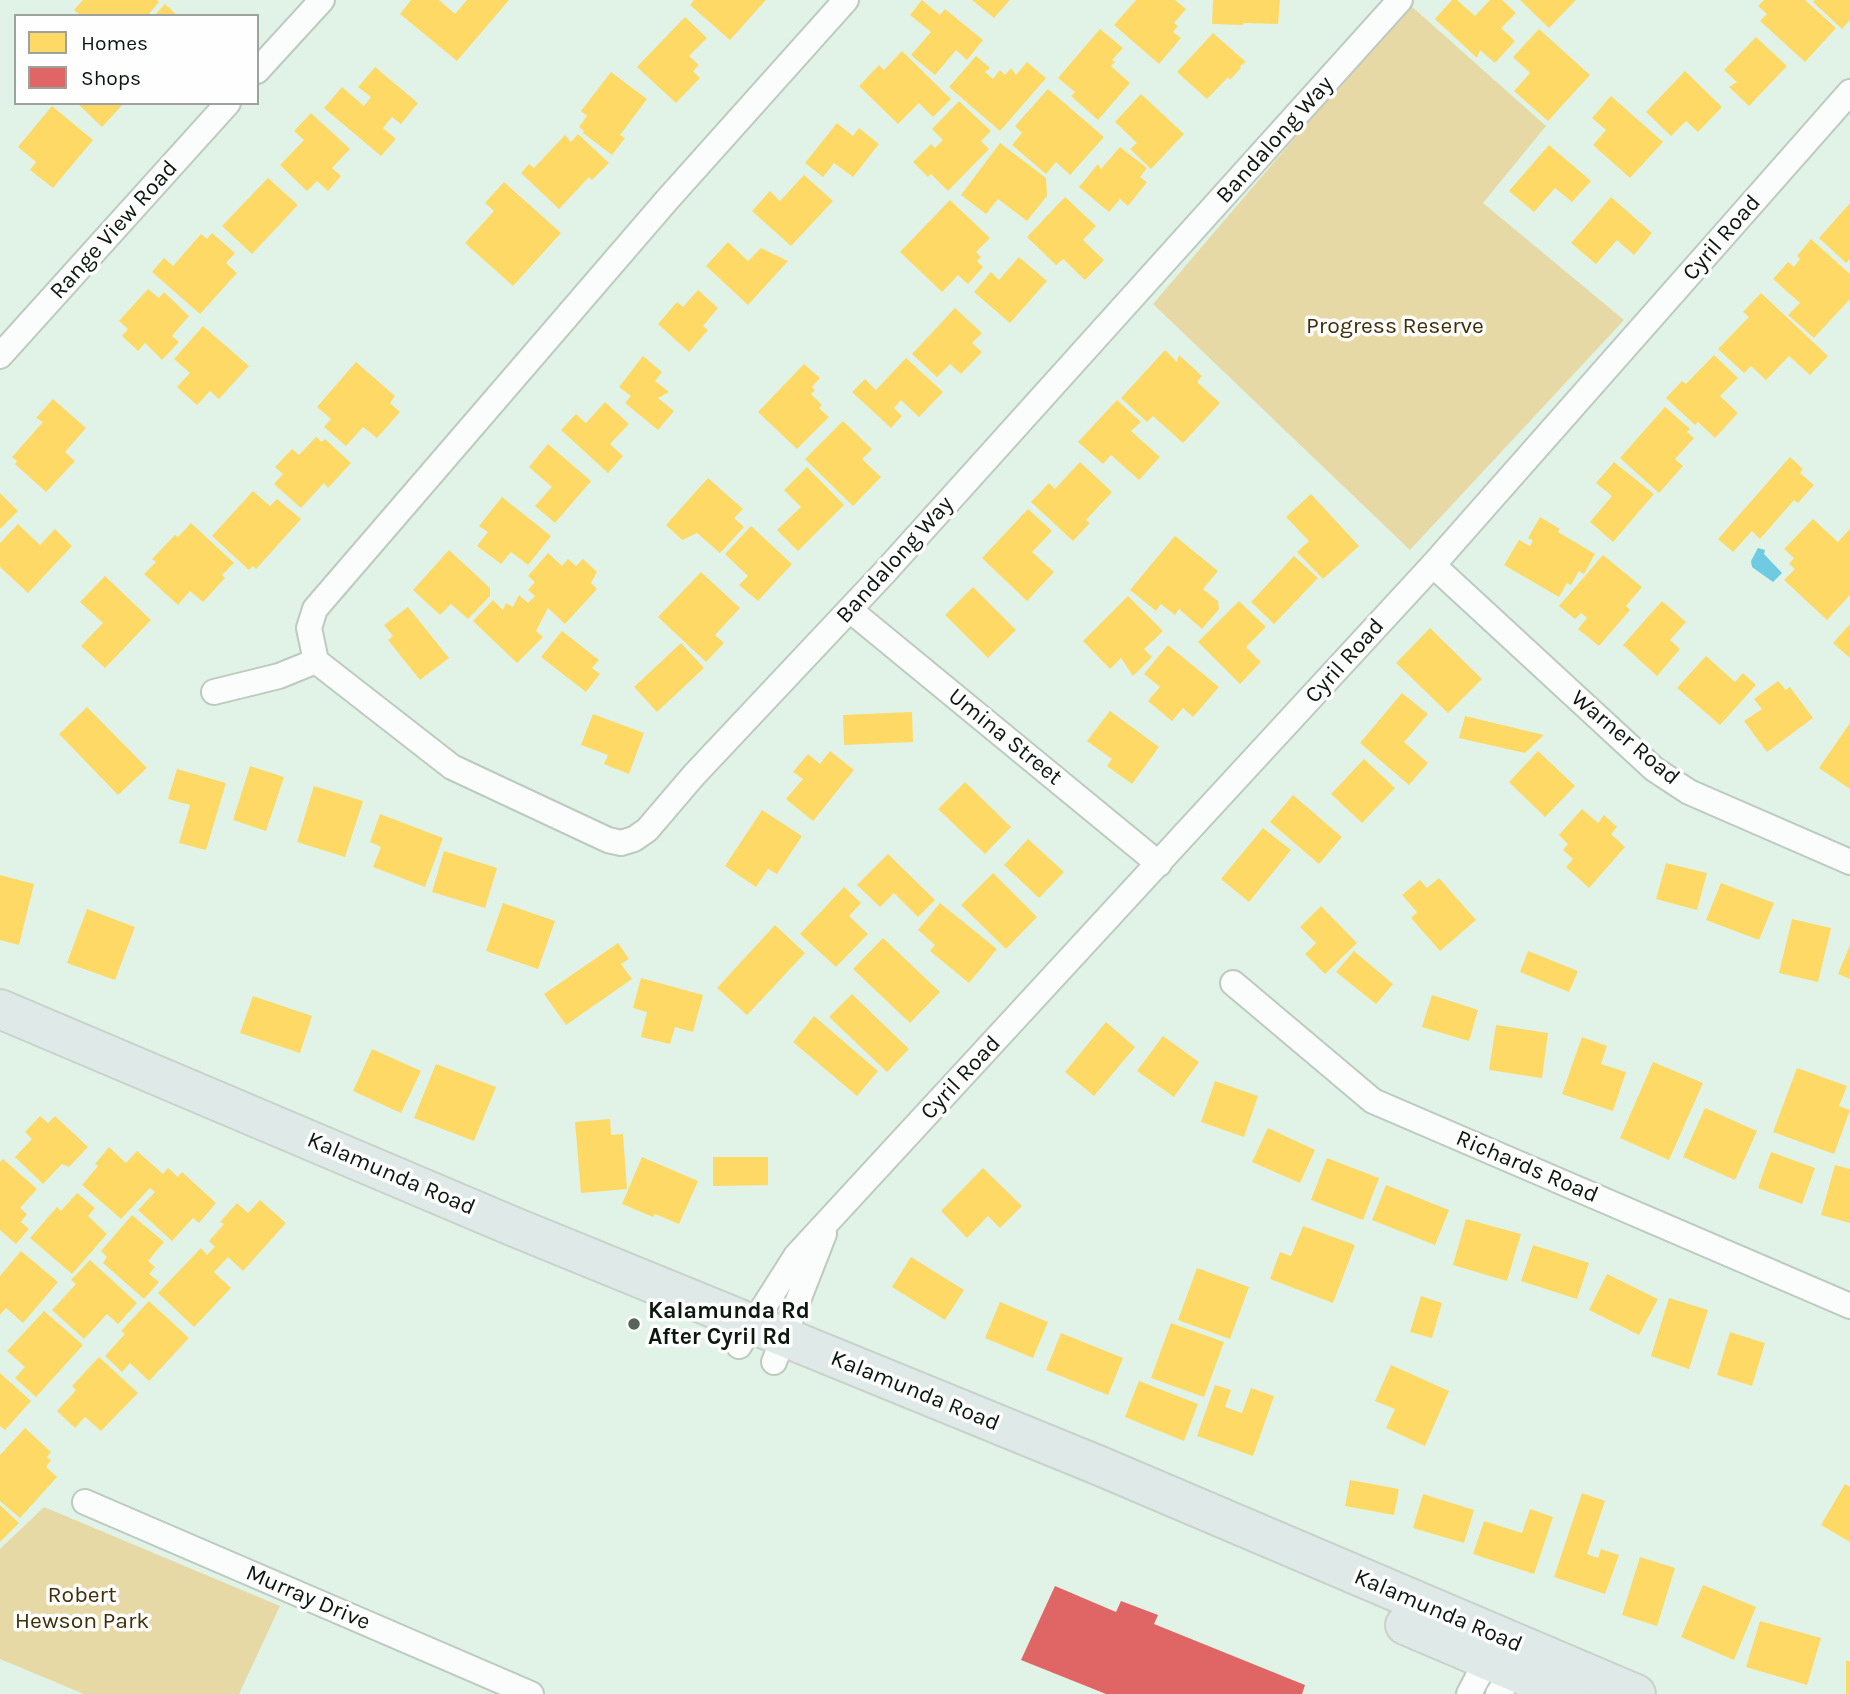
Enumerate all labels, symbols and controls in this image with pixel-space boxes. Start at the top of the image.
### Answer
legend [14,14,259,105]
text: Homes [81,31,148,55]
text: Shops [81,66,141,90]
street label: Bandalong Way [1211,71,1339,209]
street label: Range View Road [44,155,184,305]
street label: Cyril Road [1677,189,1767,287]
park label: Progress Reserve [1306,312,1484,340]
street label: Bandalong Way [831,491,959,629]
street label: Cyril Road [1300,613,1390,709]
street label: Umina Street [942,683,1068,791]
street label: Warner Road [1565,685,1685,791]
street label: Cyril Road [915,1030,1007,1126]
street label: Richards Road [1452,1125,1602,1209]
street label: Kalamunda Road [303,1126,479,1222]
place label: Kalamunda Rd After Cyril Rd [648,1297,810,1351]
marker: Kalamunda Rd After Cyril Rd [626,1316,642,1332]
street label: Kalamunda Road [826,1345,1004,1437]
street label: Murray Drive [242,1559,374,1637]
street label: Kalamunda Road [1350,1563,1526,1659]
park label: Robert Hewson Park [15,1581,149,1635]

